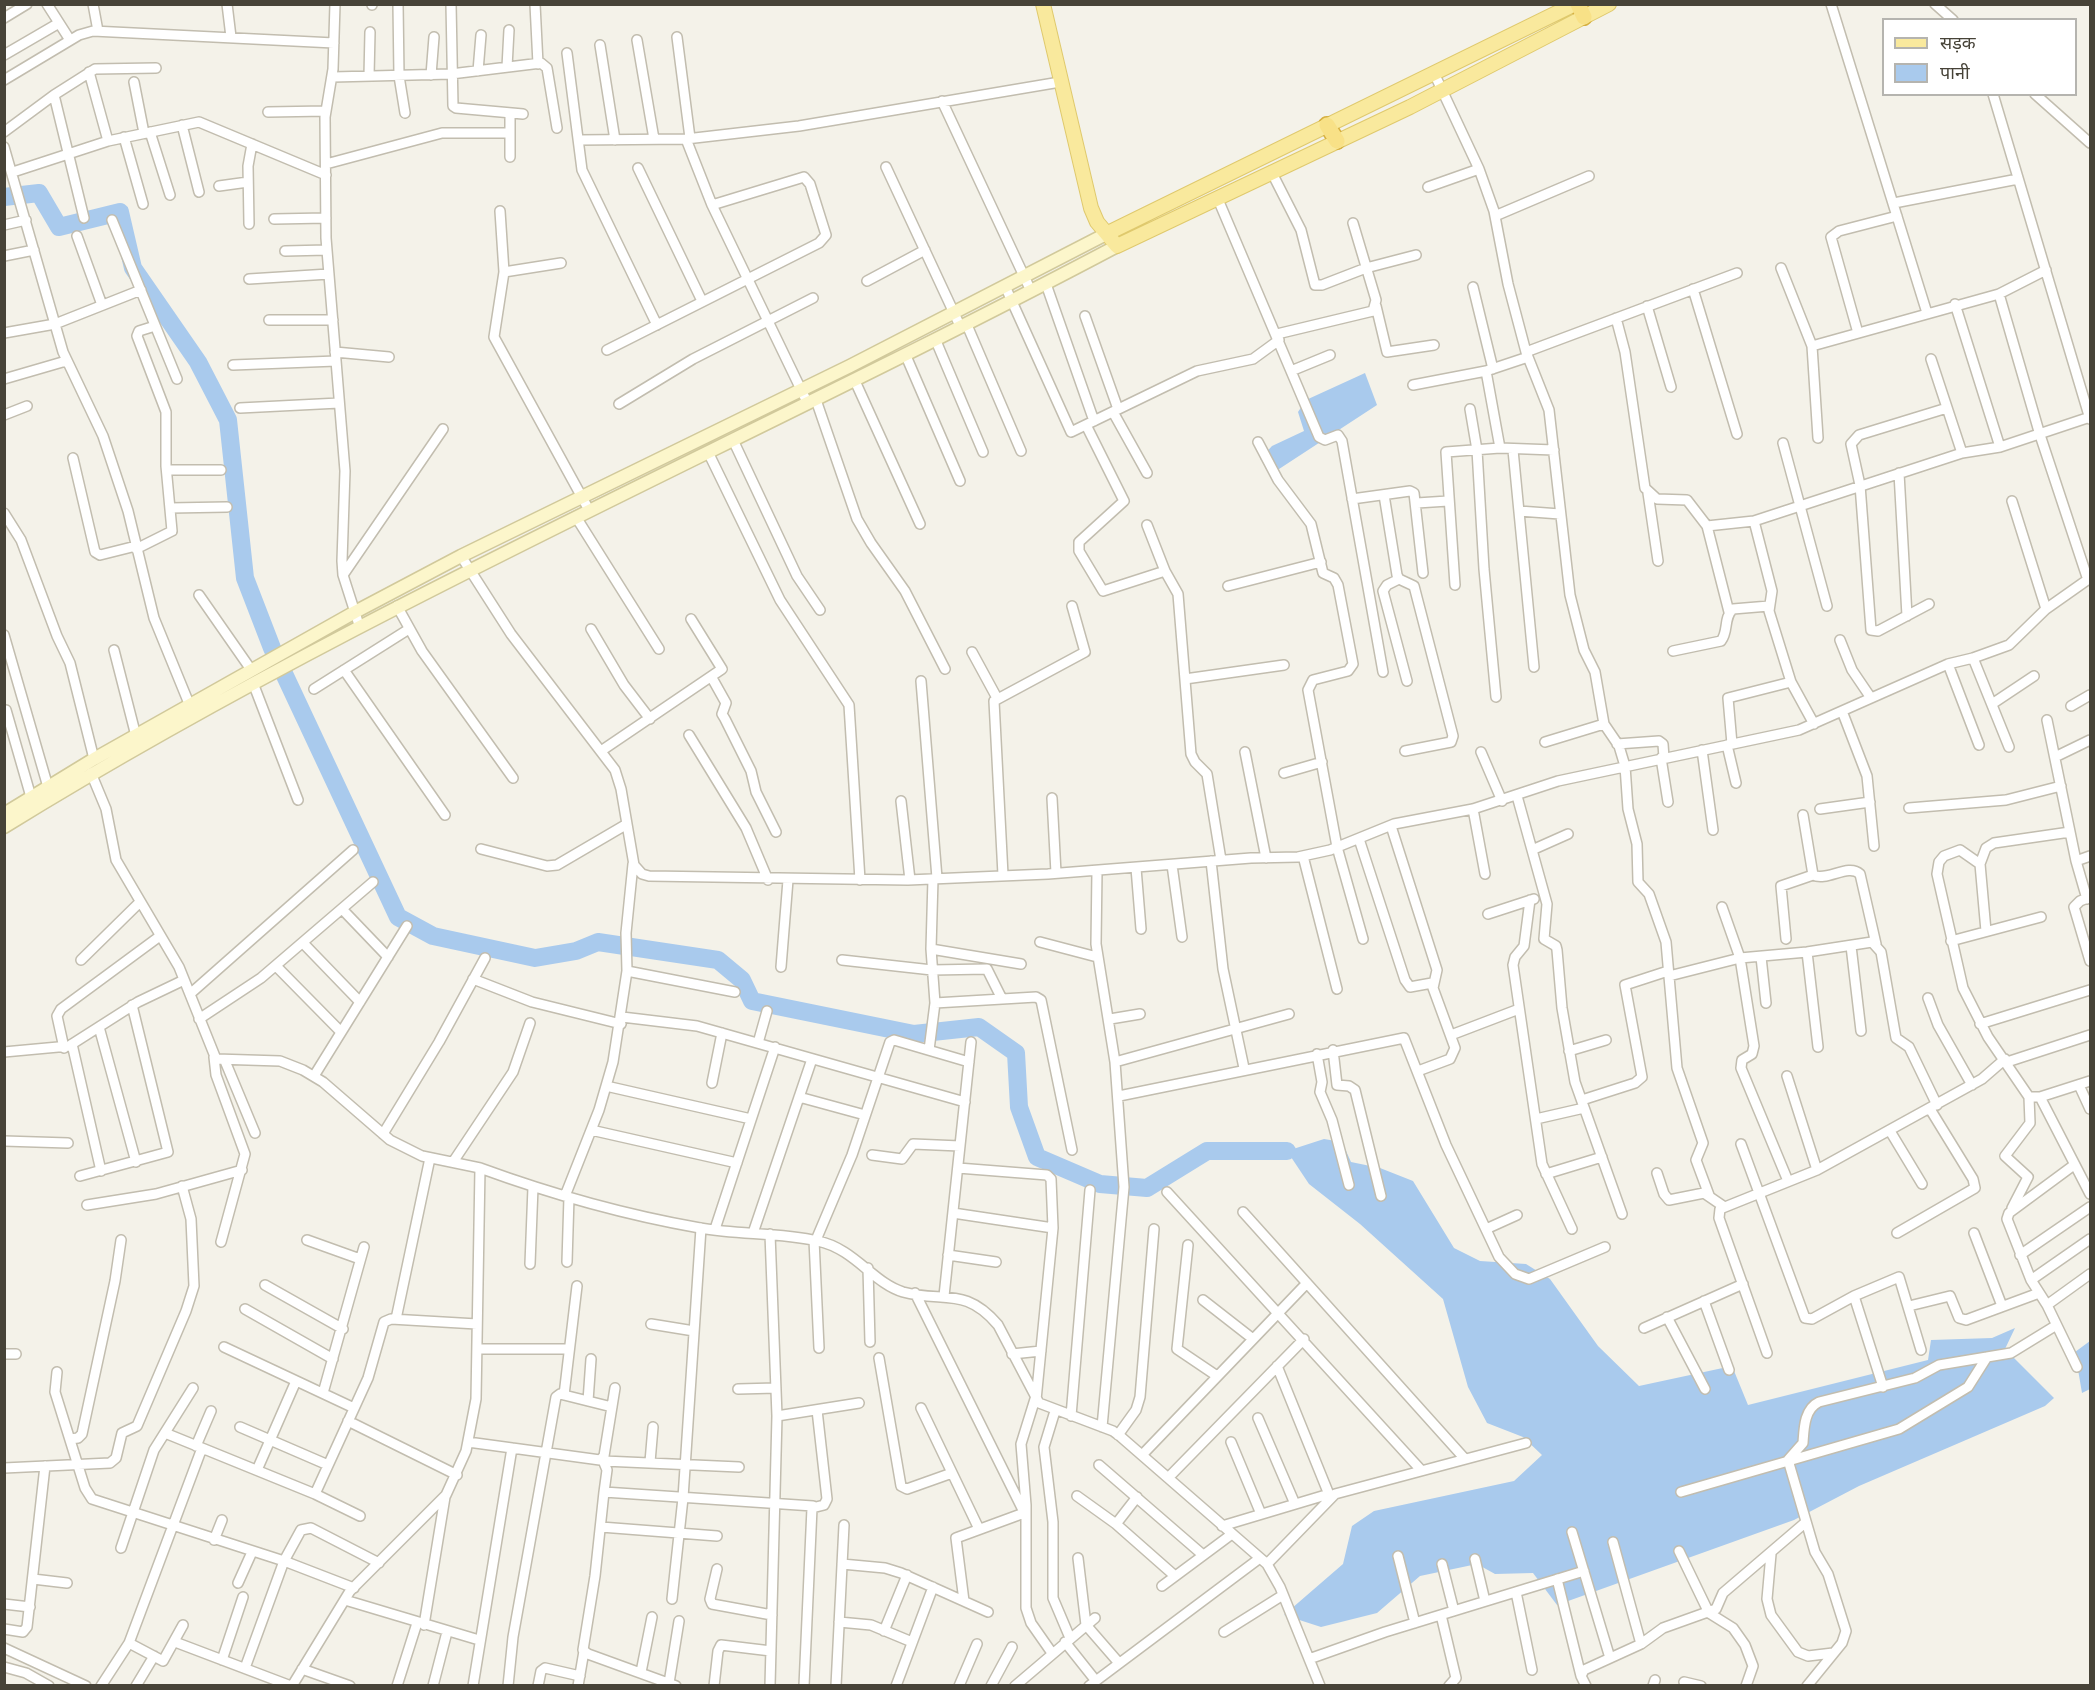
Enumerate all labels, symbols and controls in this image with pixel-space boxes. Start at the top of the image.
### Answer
legend [1882,18,2077,96]
text: सड़क [1940,31,1976,53]
text: पानी [1940,61,1970,83]

